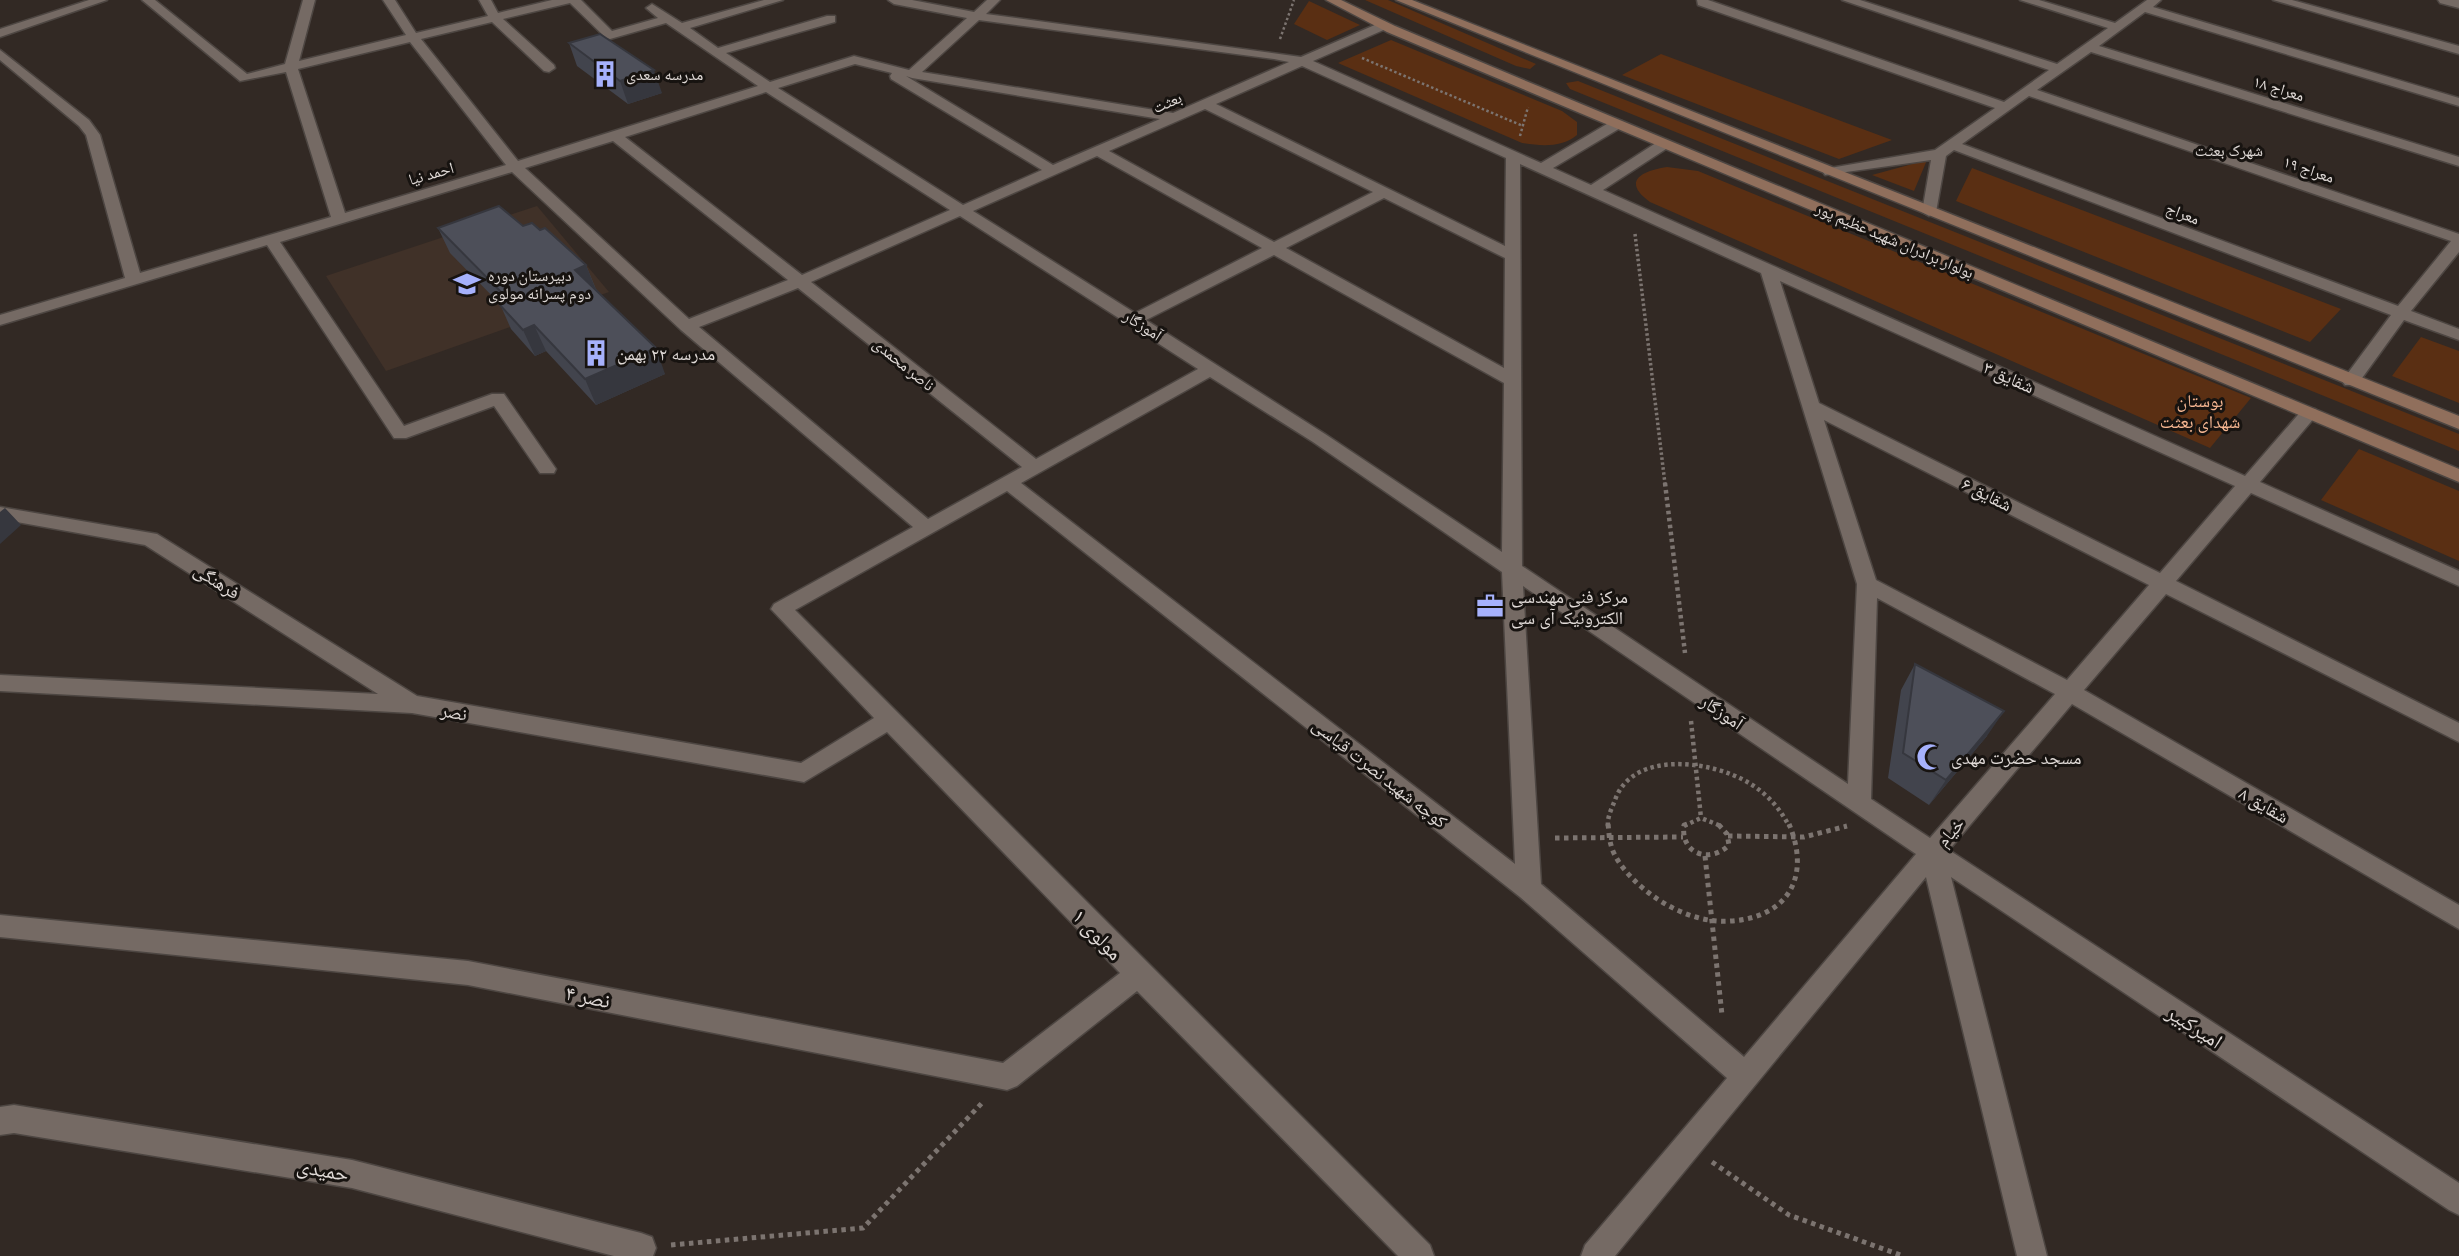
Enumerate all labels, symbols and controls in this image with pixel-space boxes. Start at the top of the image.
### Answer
building icon: مدرسه سعدی [590,59,620,89]
place label: مدرسه سعدی [626,64,703,85]
street label: معراج ۱۸ [2251,71,2307,106]
street label: بعثت [1149,87,1185,117]
district label: شهرک بعثت [2195,140,2263,160]
street label: معراج ۱۹ [2281,151,2337,188]
street label: احمد نیا [406,157,456,189]
street label: بولوار برادران شهید عظیم‌ پور [1812,197,1977,283]
street label: معراج [2163,198,2203,229]
place label: دبیرستان دوره دوم پسرانه مولوی [488,265,591,304]
school or university icon: دبیرستان دوره دوم پسرانه مولوی [452,269,482,299]
street label: آموزگار [1119,305,1167,345]
street label: ناصر محمدی [869,333,939,396]
building icon: مدرسه ۲۲ بهمن [581,338,611,368]
place label: مدرسه ۲۲ بهمن [617,342,715,365]
street label: شقایق ۳ [1980,356,2038,398]
park label: بوستان شهدای بعثت [2160,389,2240,433]
street label: شقایق ۶ [1958,472,2016,516]
street label: فرهنگی [190,558,244,604]
place label: مرکز فنی مهندسی الکترونیک آی سی [1511,585,1628,629]
office icon: مرکز فنی مهندسی الکترونیک آی سی [1475,591,1505,621]
street label: آموزگار [1695,689,1748,735]
street label: نصر [438,698,469,726]
street label: کوچه شهید نصرت قیاسی [1308,713,1452,833]
mosque icon: مسجد حضرت مهدی [1915,742,1945,772]
place label: مسجد حضرت مهدی [1951,746,2082,769]
street label: شقایق ۸ [2235,782,2293,828]
street label: خیام [1931,813,1970,852]
street label: مولوی ۱ [1067,902,1129,966]
street label: نصر ۴ [563,978,613,1014]
street label: امیرکبیر [2161,997,2228,1054]
street label: حمیدی [295,1151,351,1187]

